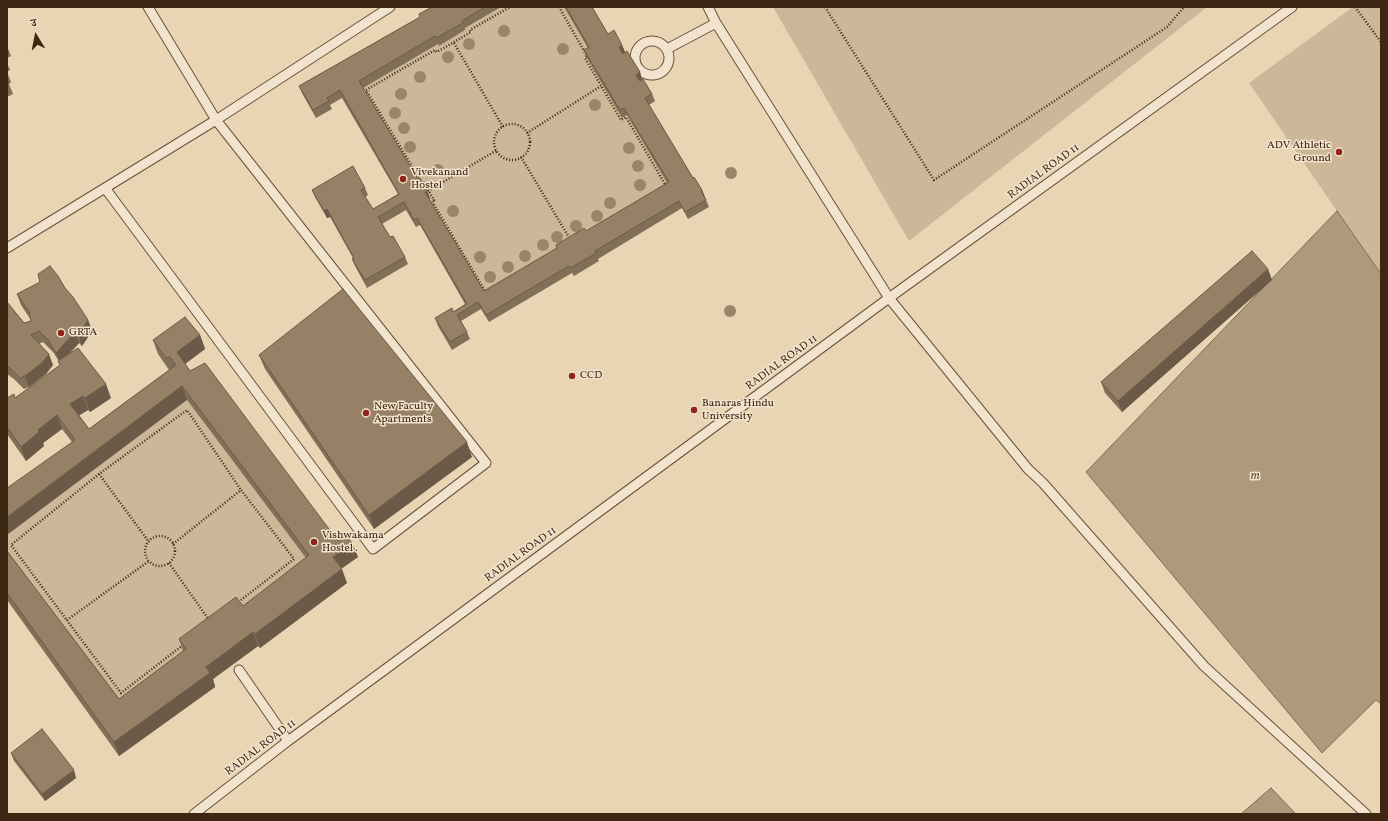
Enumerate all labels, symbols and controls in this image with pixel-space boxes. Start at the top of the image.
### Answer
north arrow [16,16,56,56]
text: उ [30,16,38,32]
place label: ADV Athletic Ground [1267,139,1331,165]
street label: RADIAL ROAD 11 [1006,142,1082,202]
marker: ADV Athletic Ground [1334,147,1344,157]
place label: Vivekanand Hostel [411,166,469,192]
marker: Vivekanand Hostel [398,174,408,184]
place label: GRTA [69,326,97,340]
marker: GRTA [56,328,66,338]
street label: RADIAL ROAD 11 [744,333,820,393]
place label: CCD [580,369,602,383]
marker: CCD [567,371,577,381]
place label: Banaras Hindu University [702,397,774,423]
place label: New Faculty Apartments [374,400,433,426]
marker: Banaras Hindu University [689,405,699,415]
marker: New Faculty Apartments [361,408,371,418]
water label: m [1250,470,1260,484]
street label: RADIAL ROAD 11 [483,525,559,585]
place label: Vishwakama Hostel . [322,529,384,555]
marker: Vishwakama Hostel . [309,537,319,547]
street label: RADIAL ROAD 11 [223,717,299,779]

